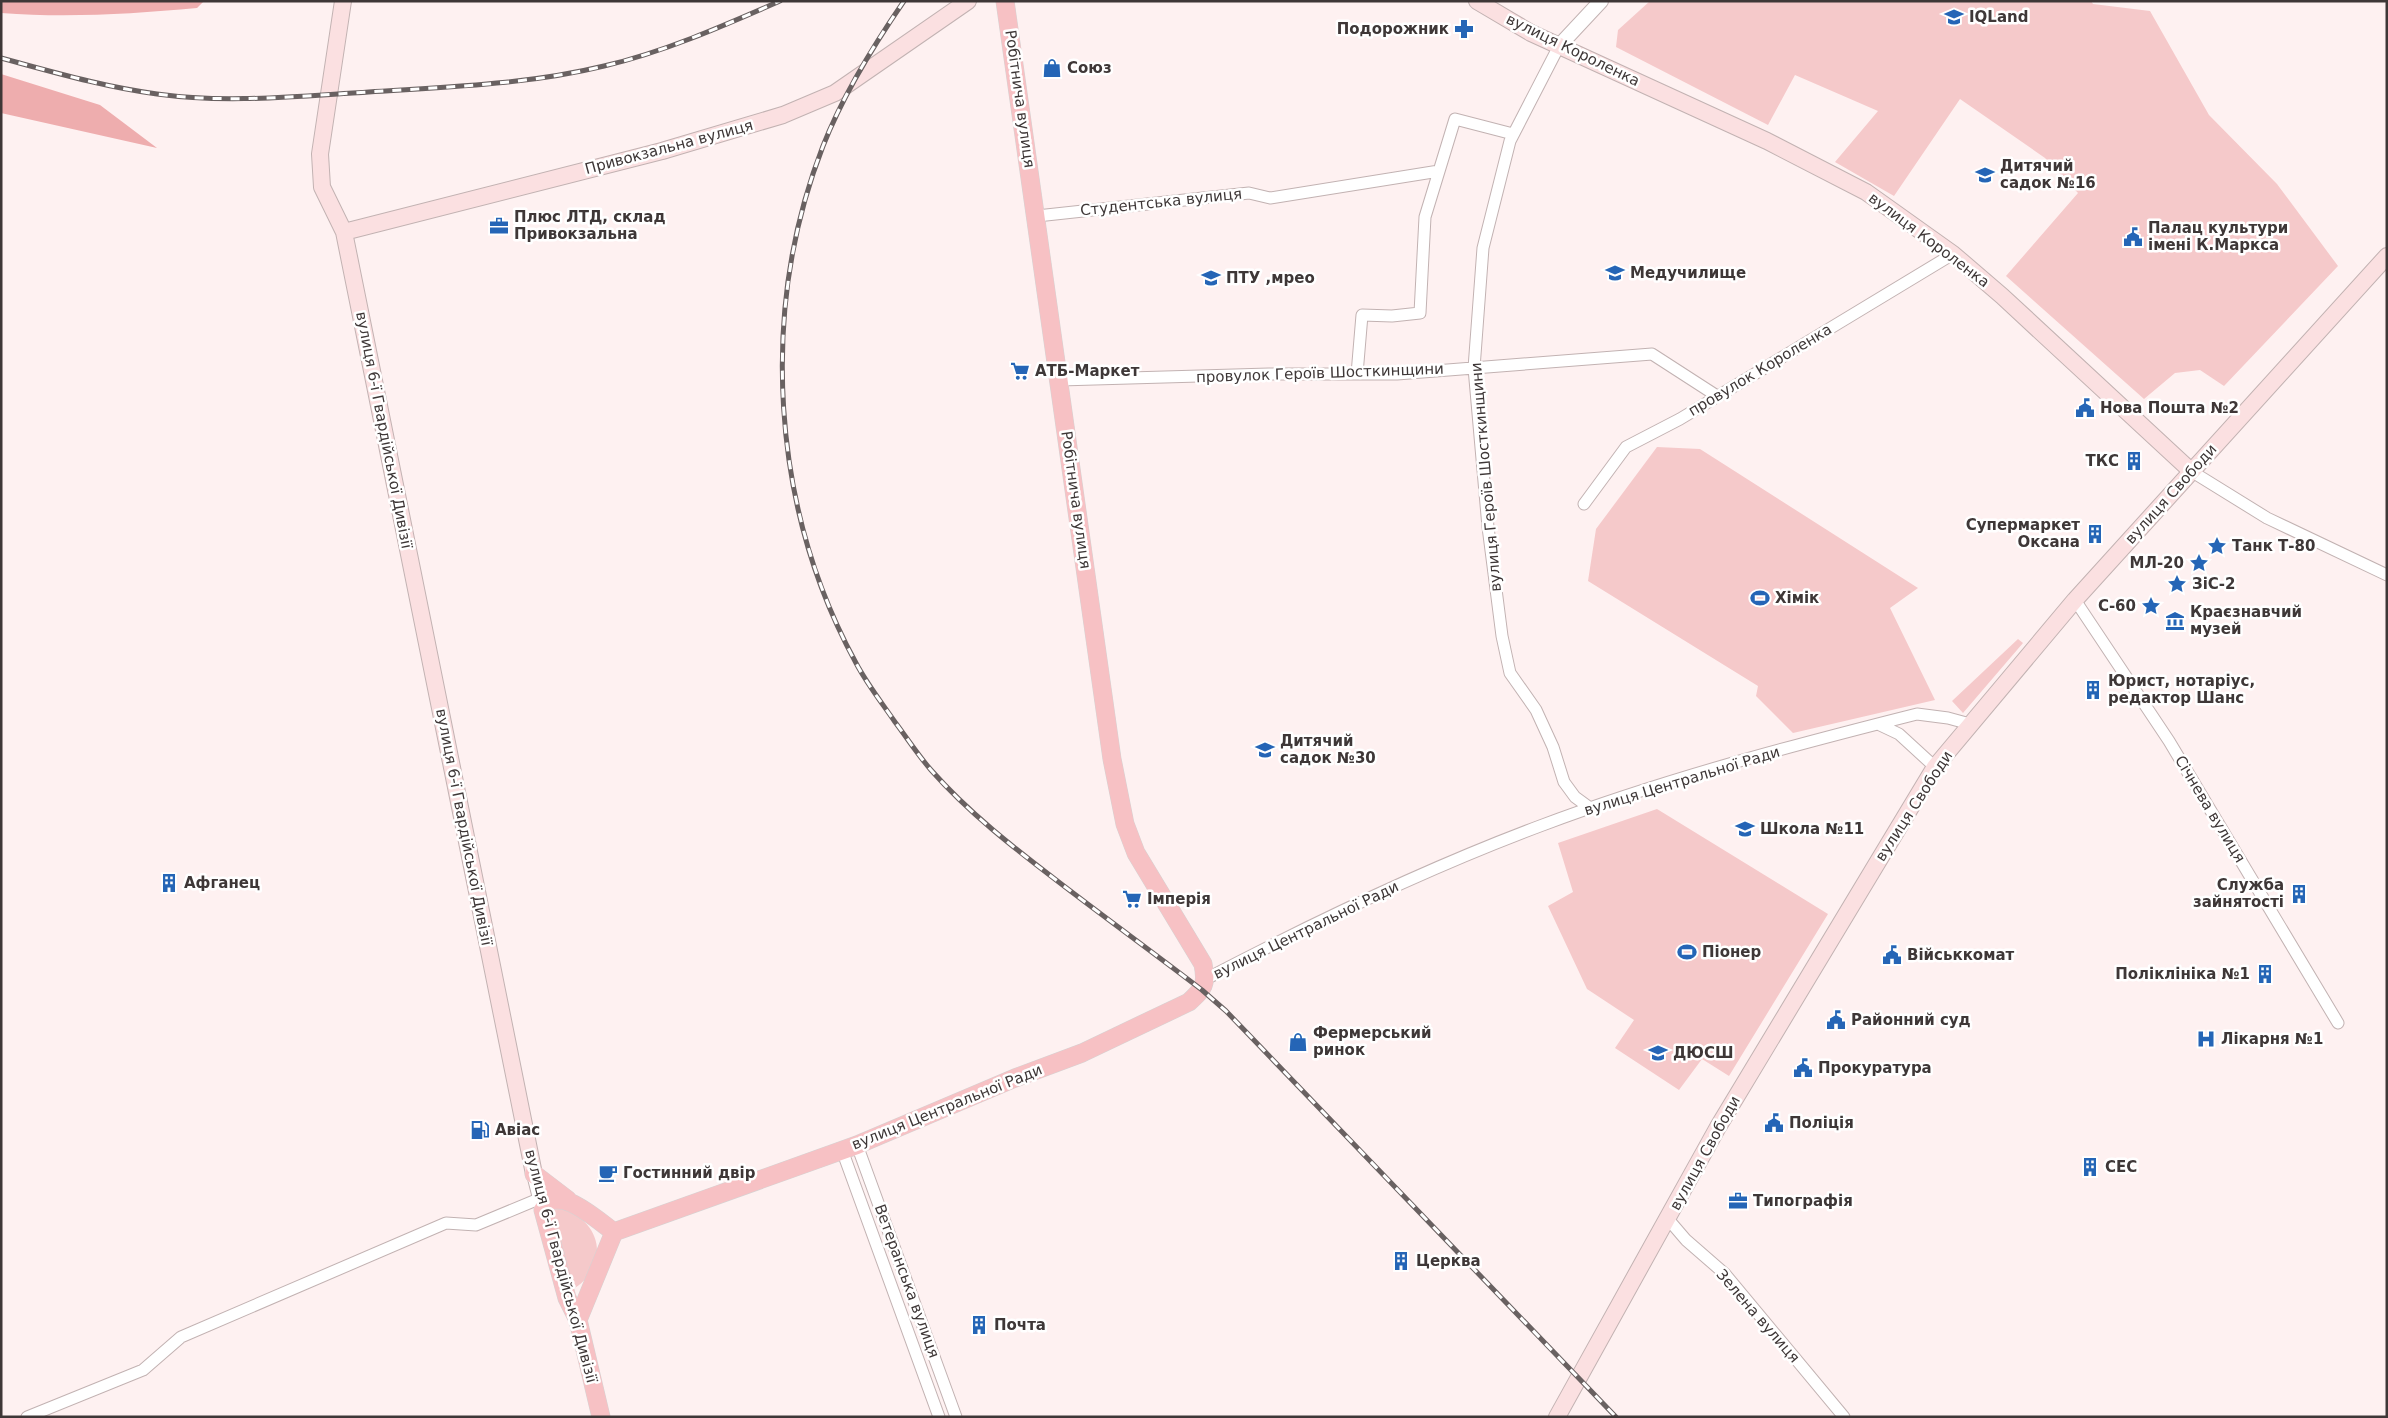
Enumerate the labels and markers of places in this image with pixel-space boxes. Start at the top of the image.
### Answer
school or university icon: IQLand [1943,6,1965,28]
place label: IQLand [1969,8,2028,26]
pharmacy icon: Подорожник [1453,18,1475,40]
place label: Подорожник [1337,20,1449,38]
shop icon: Союз [1041,57,1063,79]
place label: Союз [1067,59,1112,77]
place label: Дитячий садок №16 [2000,157,2096,192]
school or university icon: Дитячий садок №16 [1974,164,1996,186]
place label: Плюс ЛТД, склад Привокзальна [514,208,666,243]
office icon: Плюс ЛТД, склад Привокзальна [488,215,510,237]
place label: Палац культури імені К.Маркса [2148,219,2288,254]
public building icon: Палац культури імені К.Маркса [2122,226,2144,248]
school or university icon: Медучилище [1604,262,1626,284]
place label: Медучилище [1630,264,1746,282]
school or university icon: ПТУ ,мрео [1200,267,1222,289]
place label: ПТУ ,мрео [1226,269,1315,287]
supermarket icon: АТБ-Маркет [1009,360,1031,382]
place label: АТБ-Маркет [1035,362,1140,380]
public building icon: Нова Пошта №2 [2074,397,2096,419]
place label: Нова Пошта №2 [2100,399,2239,417]
building icon: ТКС [2123,450,2145,472]
place label: ТКС [2085,452,2119,470]
place label: Супермаркет Оксана [1966,516,2080,551]
building icon: Супермаркет Оксана [2084,523,2106,545]
place icon: Танк Т-80 [2206,535,2228,557]
place label: Танк Т-80 [2232,537,2315,555]
place icon: МЛ-20 [2188,552,2210,574]
place label: МЛ-20 [2130,554,2184,572]
place icon: ЗіС-2 [2166,573,2188,595]
place label: ЗіС-2 [2192,575,2235,593]
sports icon: Хімік [1749,587,1771,609]
place label: Хімік [1775,589,1819,607]
place icon: С-60 [2140,595,2162,617]
place label: С-60 [2098,597,2136,615]
place label: Краєзнавчий музей [2190,603,2302,638]
museum icon: Краєзнавчий музей [2164,610,2186,632]
place label: Юрист, нотаріус, редактор Шанс [2108,672,2255,707]
building icon: Юрист, нотаріус, редактор Шанс [2082,679,2104,701]
place label: Дитячий садок №30 [1280,732,1376,767]
school or university icon: Дитячий садок №30 [1254,739,1276,761]
school or university icon: Школа №11 [1734,818,1756,840]
place label: Школа №11 [1760,820,1864,838]
building icon: Афганец [158,872,180,894]
place label: Афганец [184,874,260,892]
place label: Служба зайнятості [2193,876,2284,911]
building icon: Служба зайнятості [2288,883,2310,905]
supermarket icon: Імперія [1121,888,1143,910]
place label: Імперія [1147,890,1211,908]
sports icon: Піонер [1676,941,1698,963]
place label: Піонер [1702,943,1762,961]
public building icon: Військкомат [1881,944,1903,966]
place label: Військкомат [1907,946,2015,964]
building icon: Поліклініка №1 [2254,963,2276,985]
place label: Поліклініка №1 [2115,965,2250,983]
public building icon: Районний суд [1825,1009,1847,1031]
place label: Районний суд [1851,1011,1971,1029]
place label: Фермерський ринок [1313,1024,1432,1059]
hospital icon: Лікарня №1 [2195,1028,2217,1050]
place label: Лікарня №1 [2221,1030,2323,1048]
shop icon: Фермерський ринок [1287,1031,1309,1053]
school or university icon: ДЮСШ [1647,1042,1669,1064]
place label: ДЮСШ [1673,1044,1734,1062]
public building icon: Прокуратура [1792,1057,1814,1079]
place label: Прокуратура [1818,1059,1932,1077]
public building icon: Поліція [1763,1112,1785,1134]
place label: Поліція [1789,1114,1854,1132]
fuel station icon: Авіас [469,1119,491,1141]
place label: Авіас [495,1121,540,1139]
building icon: СЕС [2079,1156,2101,1178]
place label: СЕС [2105,1158,2137,1176]
cafe icon: Гостинний двір [597,1162,619,1184]
place label: Гостинний двір [623,1164,756,1182]
office icon: Типографія [1727,1190,1749,1212]
place label: Типографія [1753,1192,1853,1210]
building icon: Церква [1390,1250,1412,1272]
place label: Церква [1416,1252,1481,1270]
building icon: Почта [968,1314,990,1336]
place label: Почта [994,1316,1046,1334]

